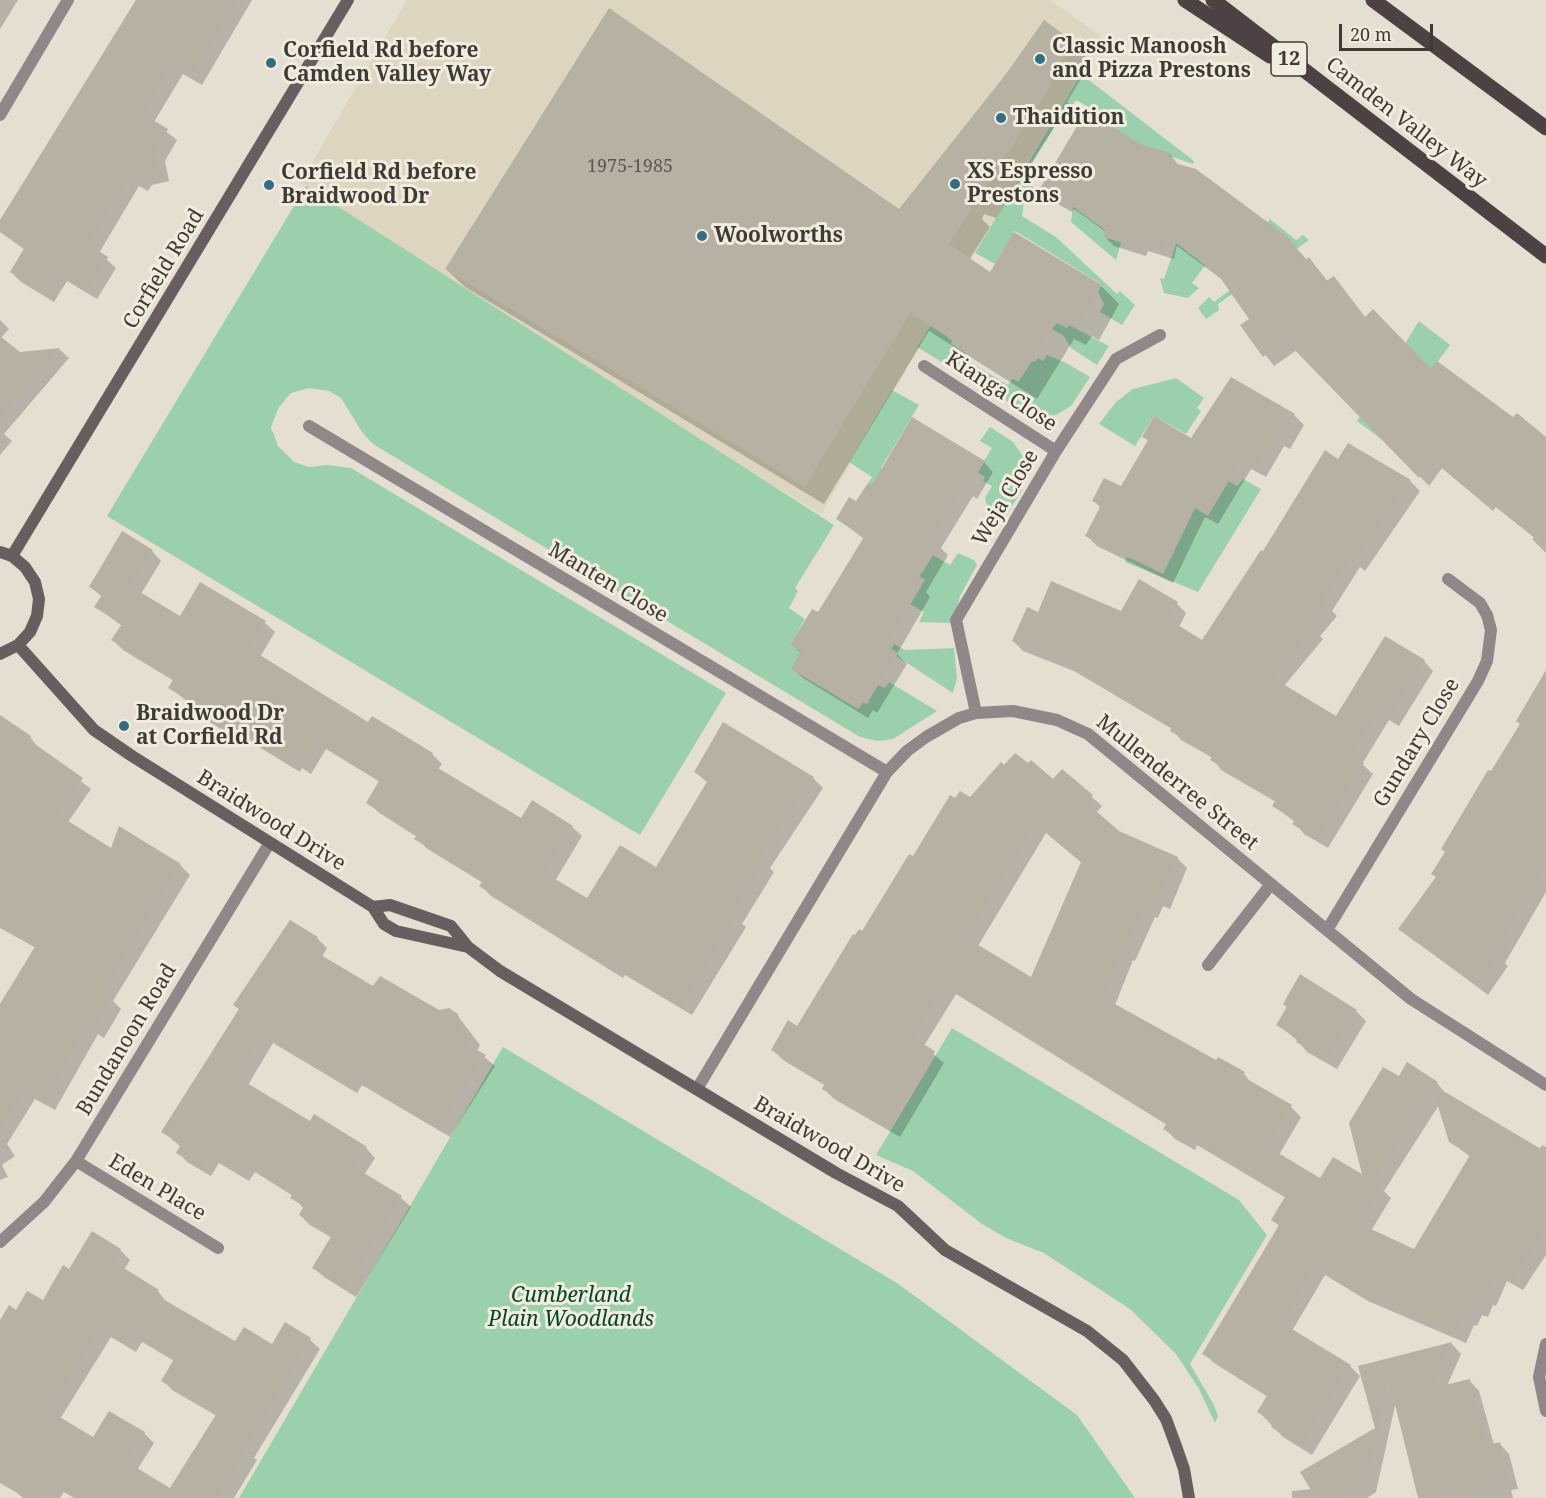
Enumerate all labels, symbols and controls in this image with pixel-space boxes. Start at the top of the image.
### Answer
scale bar [1342,12,1436,50]
text: 20 m [1350,22,1392,46]
place label: Classic Manoosh and Pizza Prestons [1052,34,1251,84]
place label: Corfield Rd before Camden Valley Way [283,38,491,88]
road number: 12 [1271,42,1307,76]
marker: Classic Manoosh and Pizza Prestons [1033,52,1047,66]
street label: Camden Valley Way [1320,52,1492,194]
marker: Corfield Rd before Camden Valley Way [264,56,278,70]
place label: Thaidition [1013,105,1125,131]
marker: Thaidition [994,111,1008,125]
house number: 1975-1985 [587,156,673,178]
place label: XS Espresso Prestons [967,159,1093,209]
place label: Corfield Rd before Braidwood Dr [281,160,477,210]
marker: XS Espresso Prestons [948,177,962,191]
marker: Corfield Rd before Braidwood Dr [262,178,276,192]
street label: Corfield Road [118,204,210,334]
place label: Woolworths [714,223,843,249]
marker: Woolworths [695,229,709,243]
street label: Kianga Close [941,347,1061,437]
street label: Weja Close [967,445,1045,551]
street label: Manten Close [544,537,672,629]
street label: Gundary Close [1369,674,1465,812]
place label: Braidwood Dr at Corfield Rd [136,701,284,751]
street label: Mullenderree Street [1091,710,1263,856]
marker: Braidwood Dr at Corfield Rd [117,719,131,733]
street label: Braidwood Drive [192,765,350,877]
street label: Bundanoon Road [72,959,182,1121]
street label: Braidwood Drive [749,1091,909,1199]
street label: Eden Place [104,1149,210,1227]
park label: Cumberland Plain Woodlands [488,1283,654,1333]

